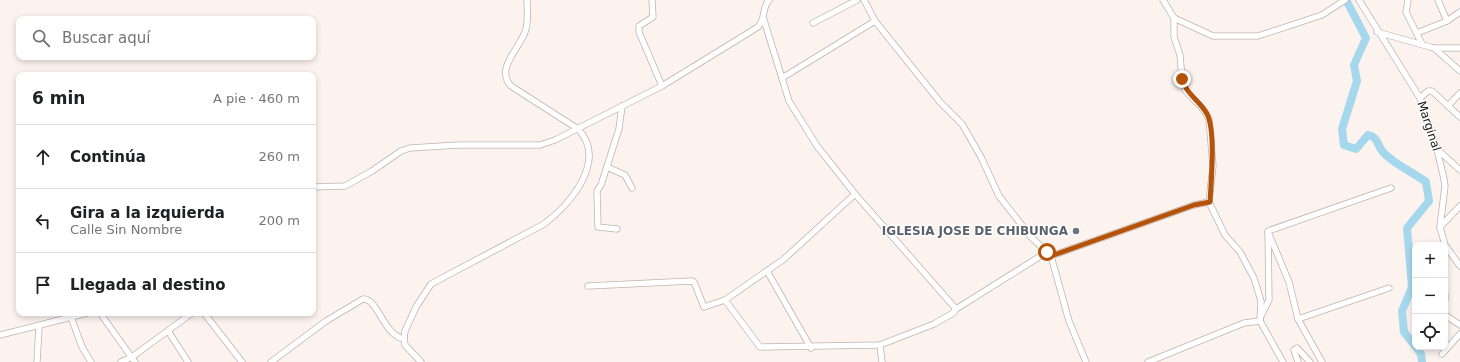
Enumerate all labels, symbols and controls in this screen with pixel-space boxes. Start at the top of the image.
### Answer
search box [16,16,316,60]
icon: search [30,27,52,49]
text: Buscar aquí [62,29,150,47]
route end [1173,70,1191,88]
text: 6 min [32,88,85,108]
text: A pie · 460 m [213,91,300,106]
street label: Marginal [1414,99,1444,153]
icon: ahead [32,146,54,168]
text: Continúa [70,148,146,166]
text: 260 m [258,149,300,164]
text: Gira a la izquierda [70,204,225,222]
icon: left [32,210,54,232]
text: 200 m [258,213,300,228]
text: Calle Sin Nombre [70,222,182,237]
place label: IGLESIA JOSE DE CHIBUNGA [882,224,1069,238]
marker: IGLESIA JOSE DE CHIBUNGA [1071,226,1081,236]
map controls [1412,242,1448,350]
button: + [1412,242,1448,278]
route start [1038,243,1056,261]
icon: arrive [32,274,54,296]
text: Llegada al destino [70,276,225,294]
button: − [1412,278,1448,314]
button: locate [1412,314,1448,350]

